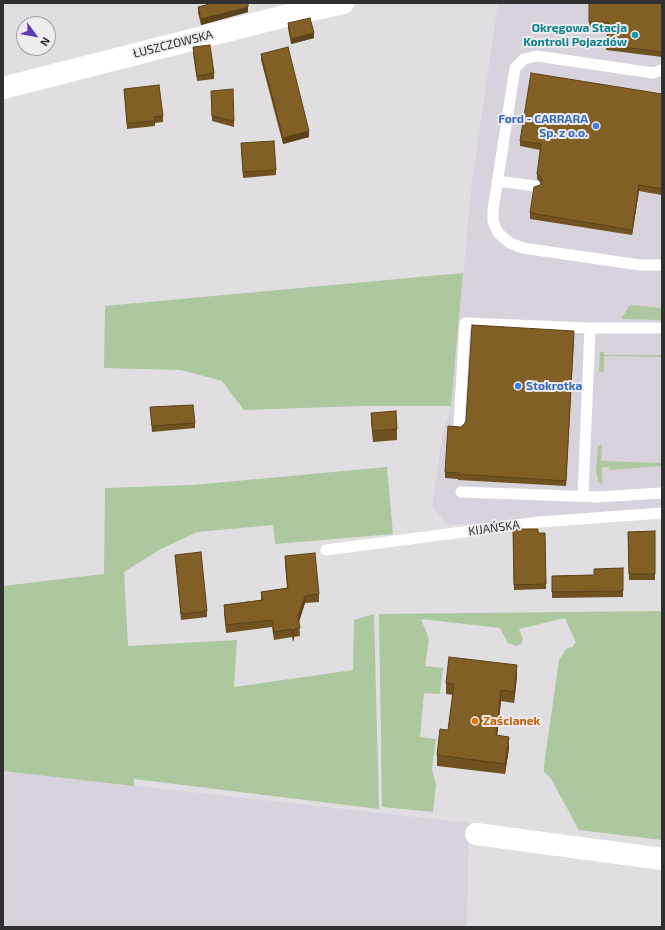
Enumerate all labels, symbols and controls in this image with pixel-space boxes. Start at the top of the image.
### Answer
north arrow [16,16,56,56]
place label: Okręgowa Stacja Kontroli Pojazdów [523,21,627,49]
street label: ŁUSZCZOWSKA [132,27,214,61]
marker: Okręgowa Stacja Kontroli Pojazdów [630,30,640,40]
text: N [38,35,53,49]
place label: Ford - CARRARA Sp. z o.o. [498,112,588,140]
marker: Ford - CARRARA Sp. z o.o. [591,121,601,131]
place label: Stokrotka [526,379,582,393]
marker: Stokrotka [513,381,523,391]
street label: KIJAŃSKA [467,517,521,539]
place label: Zaścianek [483,714,540,728]
marker: Zaścianek [470,716,480,726]

